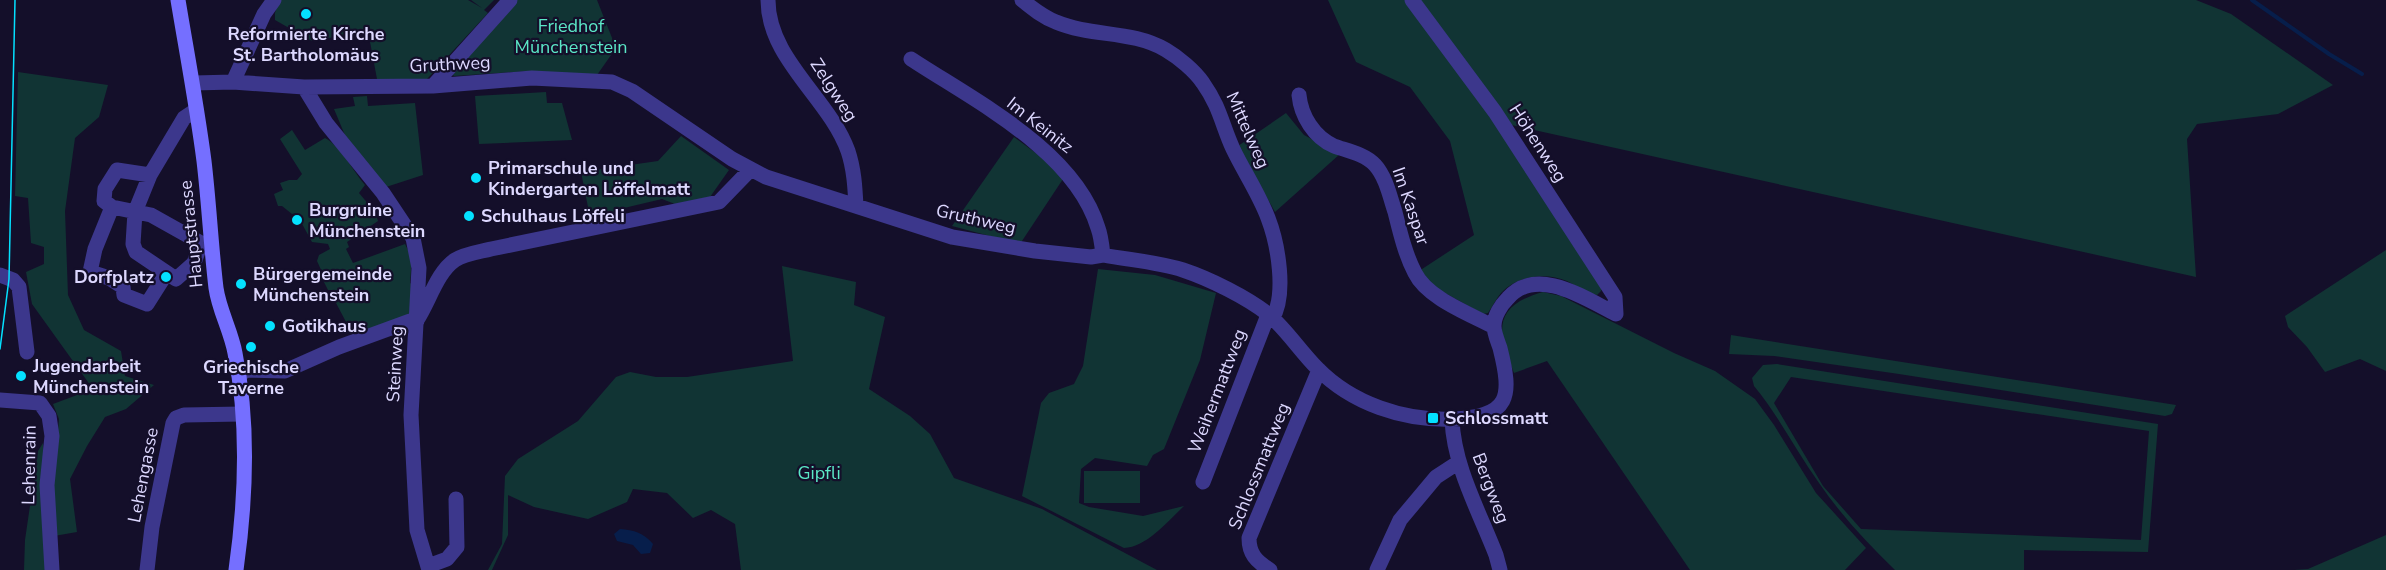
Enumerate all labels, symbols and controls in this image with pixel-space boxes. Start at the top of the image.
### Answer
marker: Reformierte Kirche St. Bartholomäus [299,7,313,21]
park label: Friedhof Münchenstein [515,14,627,59]
place label: Reformierte Kirche St. Bartholomäus [228,22,385,67]
street label: Gruthweg [409,50,491,78]
street label: Zelgweg [805,54,863,126]
street label: Mittelweg [1220,88,1276,172]
street label: Im Keinitz [1002,91,1078,159]
street label: Höhenweg [1504,99,1572,187]
place label: Primarschule und Kindergarten Löffelmatt [488,156,690,201]
street label: Im Kaspar [1387,164,1436,249]
marker: Primarschule und Kindergarten Löffelmatt [469,171,483,185]
street label: Hauptstrasse [173,179,209,289]
place label: Burgruine Münchenstein [309,198,425,243]
street label: Gruthweg [934,198,1018,240]
place label: Schulhaus Löffeli [481,204,625,228]
marker: Schulhaus Löffeli [462,209,476,223]
marker: Burgruine Münchenstein [290,213,304,227]
place label: Bürgergemeinde Münchenstein [253,262,392,307]
place label: Dorfplatz [74,265,154,289]
marker: Dorfplatz [159,270,173,284]
marker: Bürgergemeinde Münchenstein [234,277,248,291]
place label: Gotikhaus [282,314,366,338]
marker: Gotikhaus [263,319,277,333]
street label: Steinweg [381,325,409,403]
street label: Weihermattweg [1182,325,1252,457]
marker: Griechische Taverne [244,340,258,354]
place label: Jugendarbeit Münchenstein [32,354,149,399]
place label: Griechische Taverne [203,355,299,400]
marker: Jugendarbeit Münchenstein [14,369,28,383]
street label: Schlossmattweg [1223,399,1295,533]
place label: Schlossmatt [1445,406,1548,430]
marker: Schlossmatt [1426,411,1440,425]
street label: Lehenrain [16,425,42,505]
street label: Lehengasse [122,425,164,525]
street label: Bergweg [1467,449,1515,527]
park label: Gipfli [797,461,841,485]

